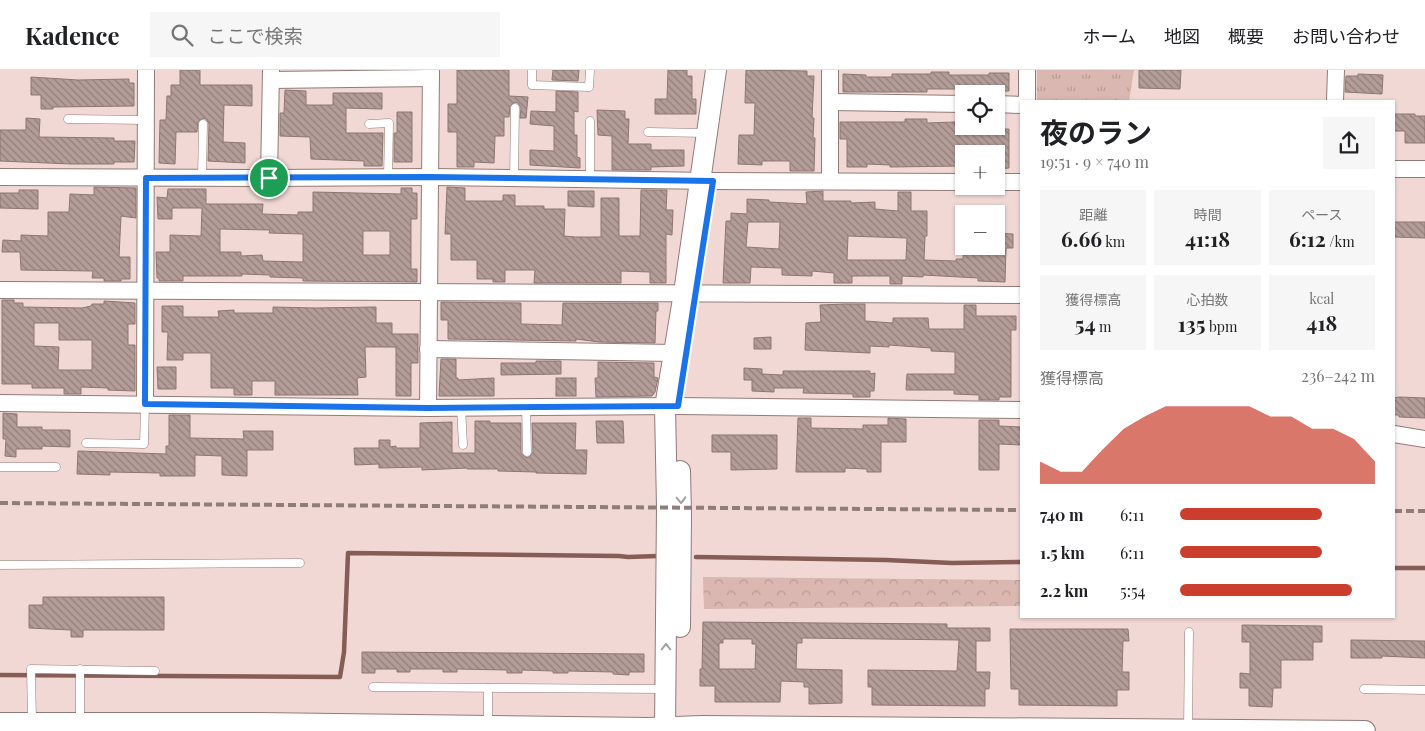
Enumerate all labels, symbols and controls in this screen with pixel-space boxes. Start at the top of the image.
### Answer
search box [150,12,500,57]
text: Kadence [25,19,120,51]
icon: search [168,21,196,49]
text: ここで検索 [208,22,303,48]
text: ホーム [1083,24,1136,48]
text: 地図 [1164,24,1200,48]
text: 概要 [1228,24,1264,48]
text: お問い合わせ [1292,24,1400,48]
map controls [955,85,1005,255]
button: locate [955,85,1005,135]
text: 夜のラン [1040,113,1152,150]
button: share [1323,117,1375,169]
button: + [955,145,1005,195]
text: 19:51 · 9 × 740 m [1040,151,1149,172]
pin [248,157,290,199]
icon: arrive [255,164,283,192]
button: − [955,205,1005,255]
text: 距離 [1079,205,1107,224]
text: 時間 [1193,205,1221,224]
text: ペース [1301,205,1342,224]
text: 6.66 [1061,224,1102,252]
text: 41:18 [1185,224,1230,252]
text: 6:12 [1289,224,1326,252]
text: km [1102,232,1125,251]
text: /km [1326,232,1355,251]
text: kcal [1309,289,1334,308]
text: 獲得標高 [1065,290,1121,309]
text: 心拍数 [1186,290,1228,309]
text: 418 [1306,308,1337,336]
text: 54 [1075,309,1096,337]
text: 135 [1178,309,1205,337]
text: m [1096,317,1111,336]
text: bpm [1205,317,1237,336]
text: 236–242 m [1301,365,1375,386]
text: 獲得標高 [1040,367,1104,388]
one-way arrow [676,496,686,504]
text: 740 m [1040,504,1083,525]
text: 6:11 [1120,504,1144,525]
text: 1.5 km [1040,542,1085,563]
text: 6:11 [1120,542,1144,563]
text: 2.2 km [1040,580,1088,601]
text: 5:54 [1120,580,1145,601]
one-way arrow [661,643,671,651]

